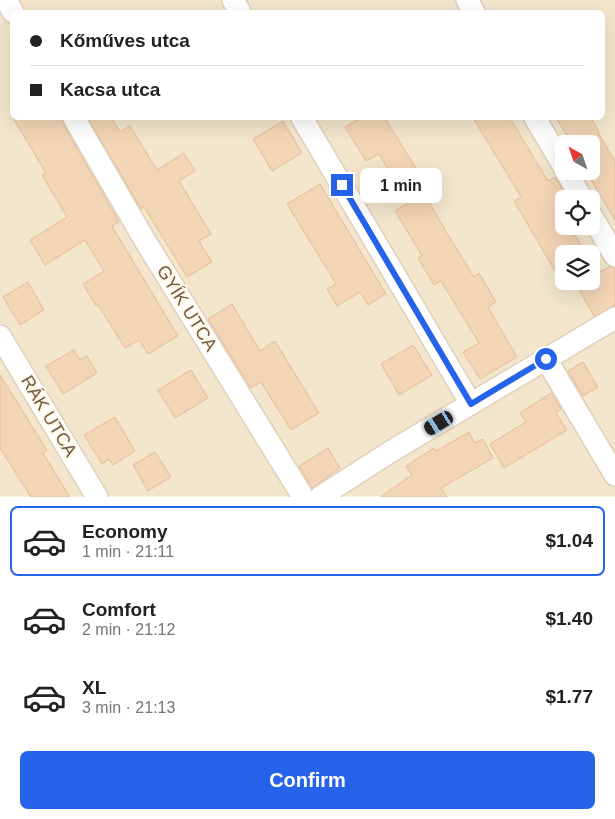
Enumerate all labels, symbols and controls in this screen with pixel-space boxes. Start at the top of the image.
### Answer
text: Kőműves utca [60,30,190,51]
text: Kacsa utca [60,79,160,100]
north arrow [555,135,600,180]
map controls [555,135,600,290]
callout: 1 min [360,168,442,202]
route end [331,174,353,196]
text: 1 min [380,177,422,194]
button: locate [555,190,600,235]
button: layers [555,245,600,290]
street label: GYÍK UTCA [153,262,221,354]
route start [535,348,557,370]
street label: RÁK UTCA [17,372,81,460]
car [422,409,455,437]
icon: car [22,519,67,564]
text: Economy [82,521,168,542]
text: $1.04 [545,530,593,551]
text: 1 min · 21:11 [82,543,174,560]
icon: car [22,597,67,642]
text: Comfort [82,599,156,620]
text: $1.40 [545,608,593,629]
text: 2 min · 21:12 [82,621,175,638]
icon: car [22,675,67,720]
text: XL [82,677,106,698]
text: $1.77 [545,686,593,707]
text: 3 min · 21:13 [82,699,175,716]
button: Confirm [20,751,595,809]

